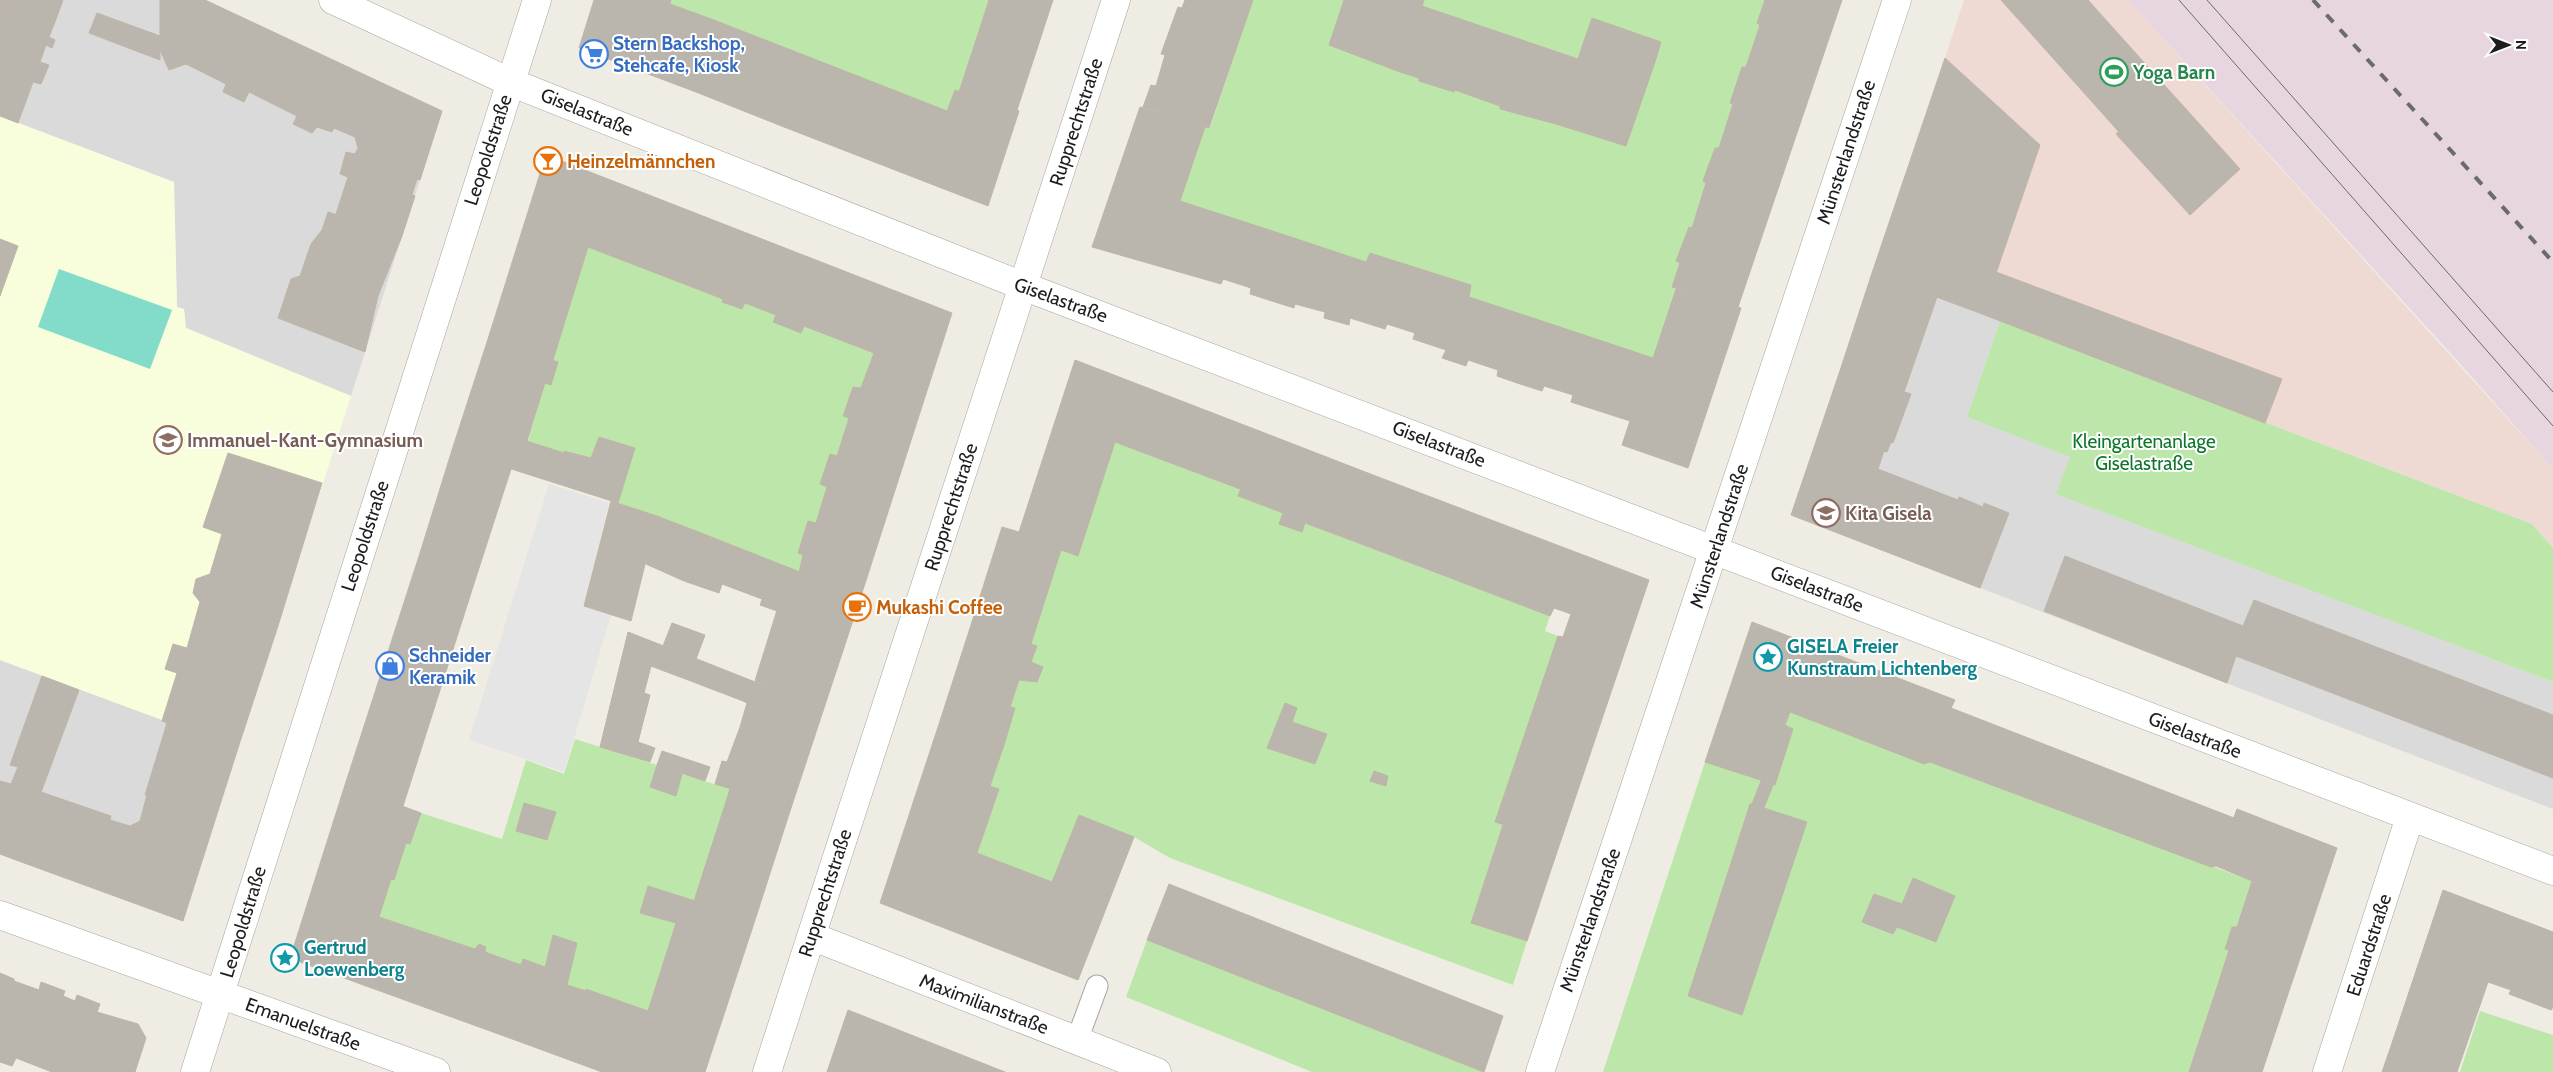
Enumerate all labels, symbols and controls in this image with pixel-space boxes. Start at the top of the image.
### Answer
north arrow [2483,20,2533,70]
place label: Stern Backshop, Stehcafe, Kiosk [613,32,745,77]
supermarket icon: Stern Backshop, Stehcafe, Kiosk [579,39,609,69]
text: N [2512,40,2530,50]
street label: Rupprechtstraße [1045,55,1108,189]
sports icon: Yoga Barn [2099,57,2129,87]
place label: Yoga Barn [2132,61,2215,84]
street label: Münsterlandstraße [1812,77,1880,227]
street label: Giselastraße [537,83,637,141]
street label: Leopoldstraße [459,91,517,208]
bar icon: Heinzelmännchen [533,146,563,176]
place label: Heinzelmännchen [567,150,715,173]
street label: Giselastraße [1011,272,1111,328]
street label: Giselastraße [1389,416,1489,472]
school or university icon: Immanuel-Kant-Gymnasium [153,425,183,455]
place label: Immanuel-Kant-Gymnasium [187,429,423,452]
park label: Kleingartenanlage Giselastraße [2072,430,2216,475]
street label: Rupprechtstraße [920,440,983,574]
street label: Münsterlandstraße [1685,461,1753,611]
street label: Leopoldstraße [336,477,394,594]
school or university icon: Kita Gisela [1811,498,1841,528]
place label: Kita Gisela [1845,502,1932,525]
street label: Giselastraße [1767,561,1867,617]
cafe icon: Mukashi Coffee [842,592,872,622]
place label: Mukashi Coffee [876,596,1003,619]
place label: GISELA Freier Kunstraum Lichtenberg [1787,635,1977,680]
place icon: GISELA Freier Kunstraum Lichtenberg [1753,642,1783,672]
place label: Schneider Keramik [409,644,492,689]
shop icon: Schneider Keramik [375,651,405,681]
street label: Giselastraße [2145,707,2245,763]
street label: Rupprechtstraße [794,826,857,960]
street label: Münsterlandstraße [1555,845,1625,995]
street label: Leopoldstraße [215,863,271,981]
street label: Eduardstraße [2342,891,2396,999]
place label: Gertrud Loewenberg [304,936,405,981]
place icon: Gertrud Loewenberg [270,943,300,973]
street label: Maximilianstraße [916,969,1052,1039]
street label: Emanuelstraße [242,993,364,1056]

